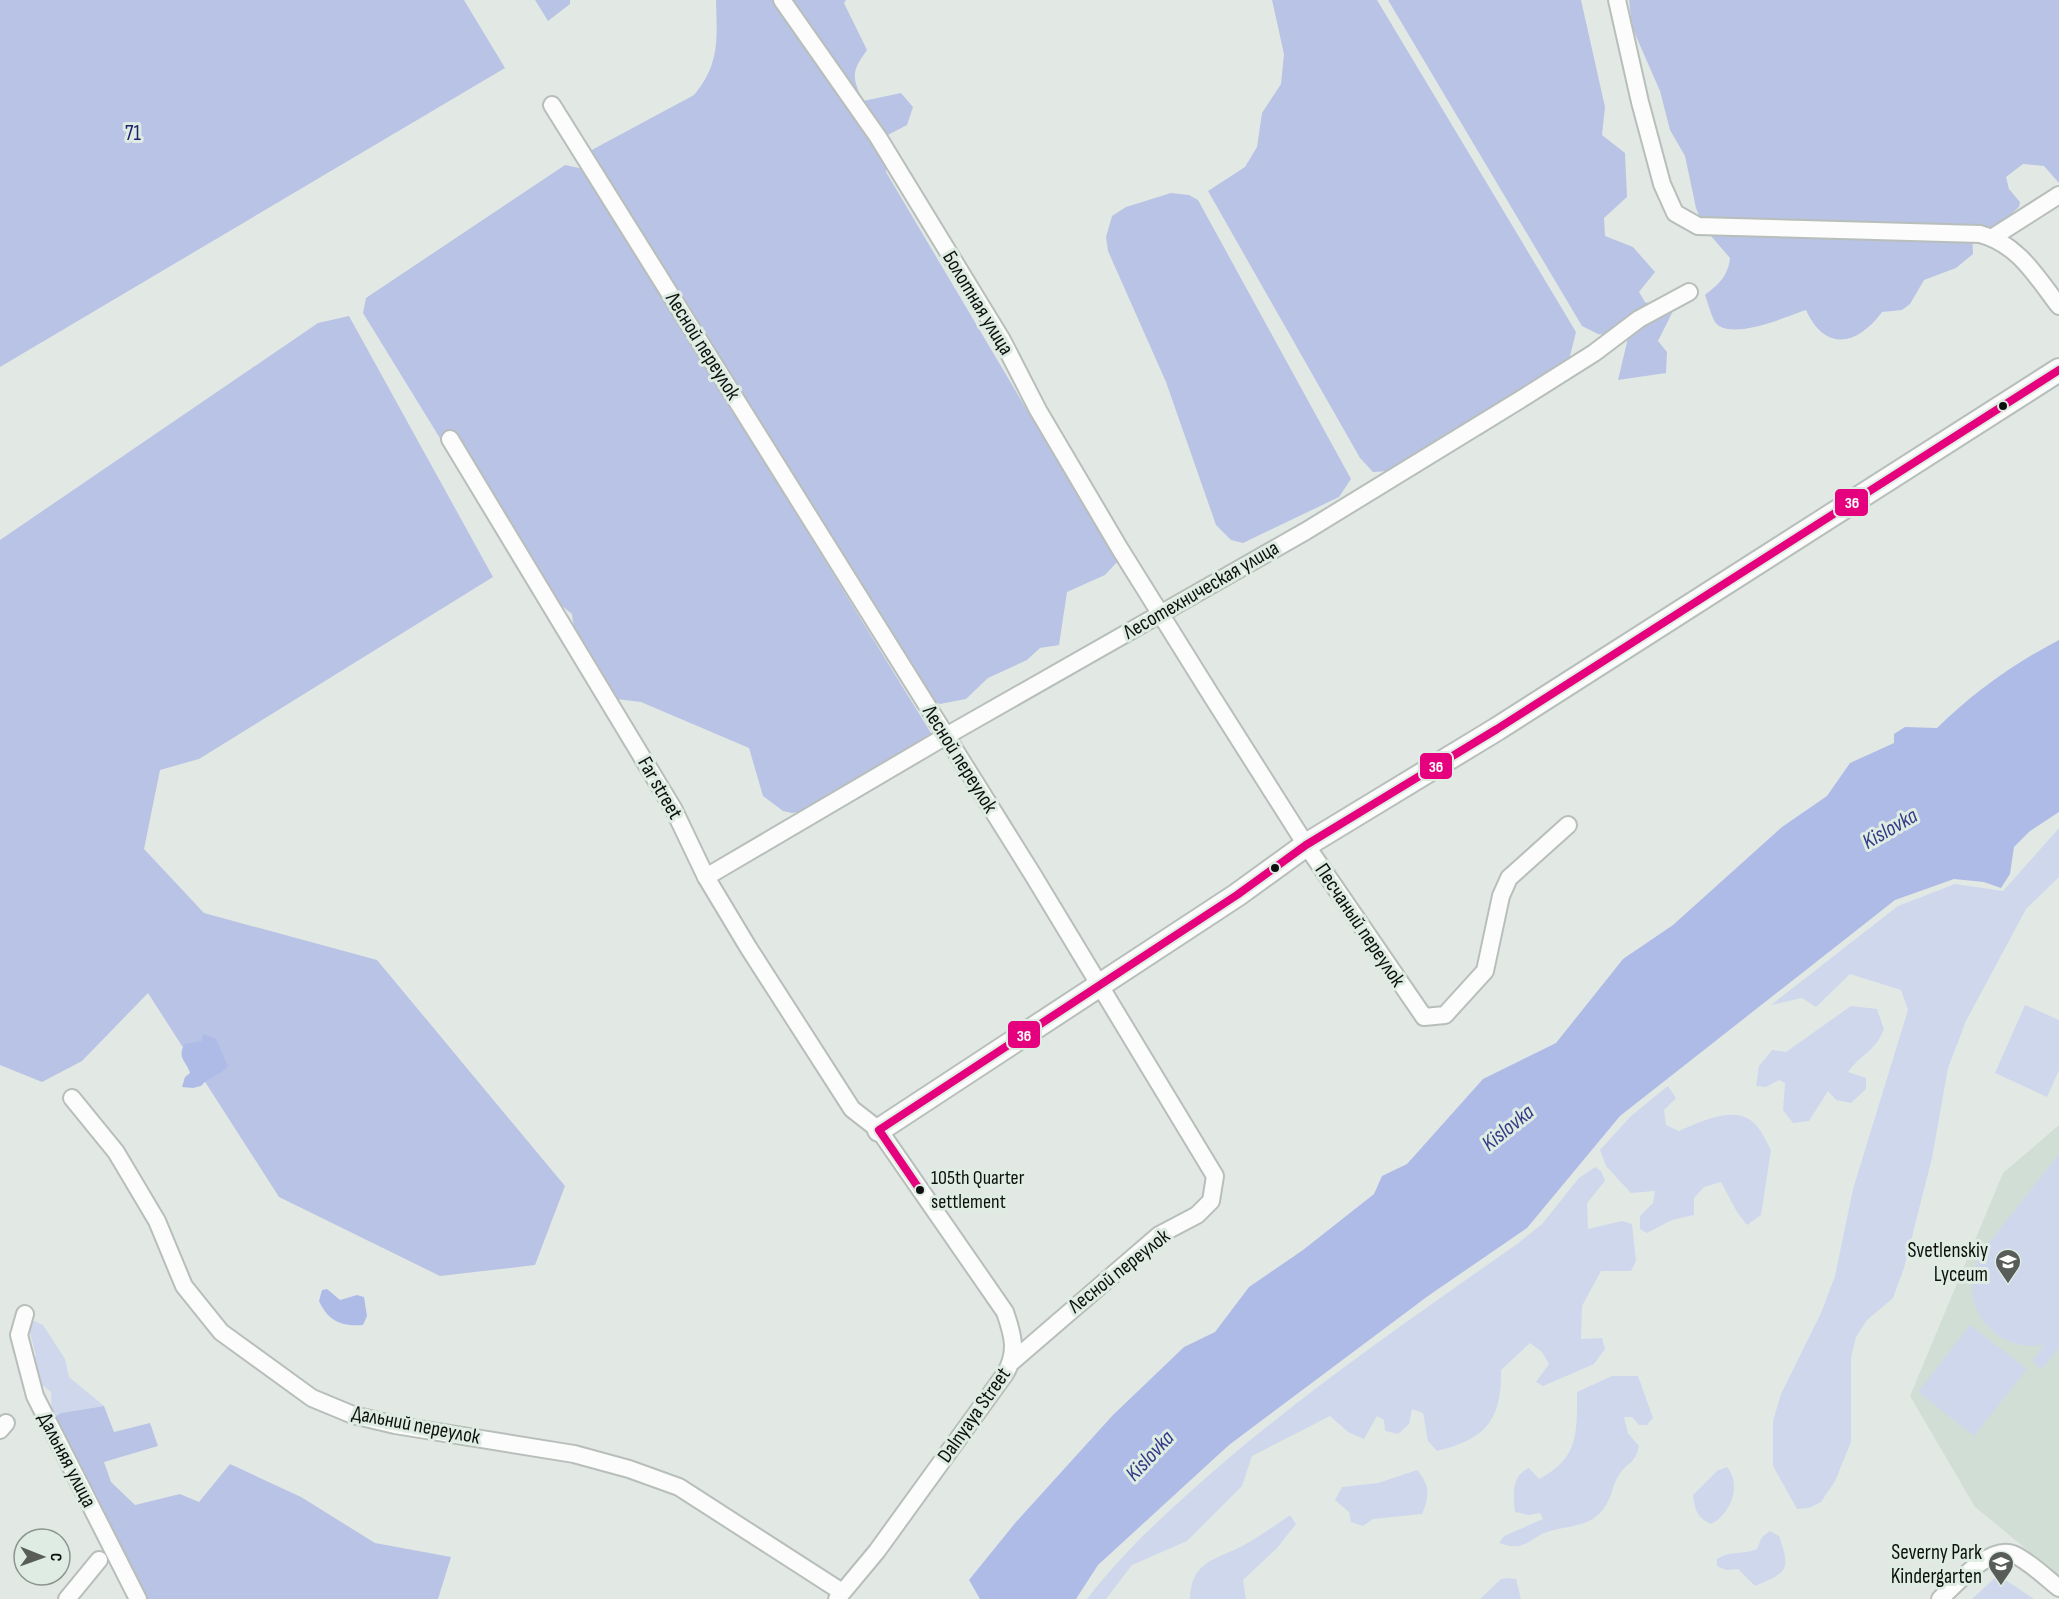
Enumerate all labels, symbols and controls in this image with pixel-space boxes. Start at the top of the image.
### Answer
park label: 71 [125,121,142,146]
street label: Болотная улица [937,246,1019,360]
street label: Лесной переулок [660,287,746,404]
unlabelled marker [1997,400,2009,412]
line badge: 36 [1834,488,1869,517]
text: 36 [1845,494,1859,513]
street label: Лесотехническая улица [1118,535,1283,645]
street label: Лесной переулок [917,700,1003,817]
street label: Far street [632,752,688,824]
line badge: 36 [1419,752,1453,780]
text: 36 [1429,758,1443,777]
water label: Kislovka [1858,802,1923,856]
street label: Песчаный переулок [1310,859,1411,992]
unlabelled marker [1269,862,1281,874]
line badge: 36 [1007,1020,1041,1049]
text: 36 [1017,1027,1031,1046]
water label: Kislovka [1476,1099,1540,1157]
place label: 105th Quarter settlement [931,1166,1025,1214]
marker: 105th Quarter settlement [914,1184,926,1196]
street label: Лесной переулок [1062,1224,1175,1319]
place label: Svetlenskiy Lyceum [1907,1238,1988,1287]
school or university icon: Svetlenskiy Lyceum [1993,1247,2023,1285]
street label: Dalnyaya Street [932,1363,1016,1467]
street label: Дальний переулок [350,1400,482,1450]
street label: Дальняя улица [32,1408,102,1512]
water label: Kislovka [1120,1425,1180,1487]
north arrow [12,1527,72,1587]
place label: Severny Park Kindergarten [1891,1540,1982,1589]
school or university icon: Severny Park Kindergarten [1986,1549,2016,1587]
text: С [46,1553,65,1562]

